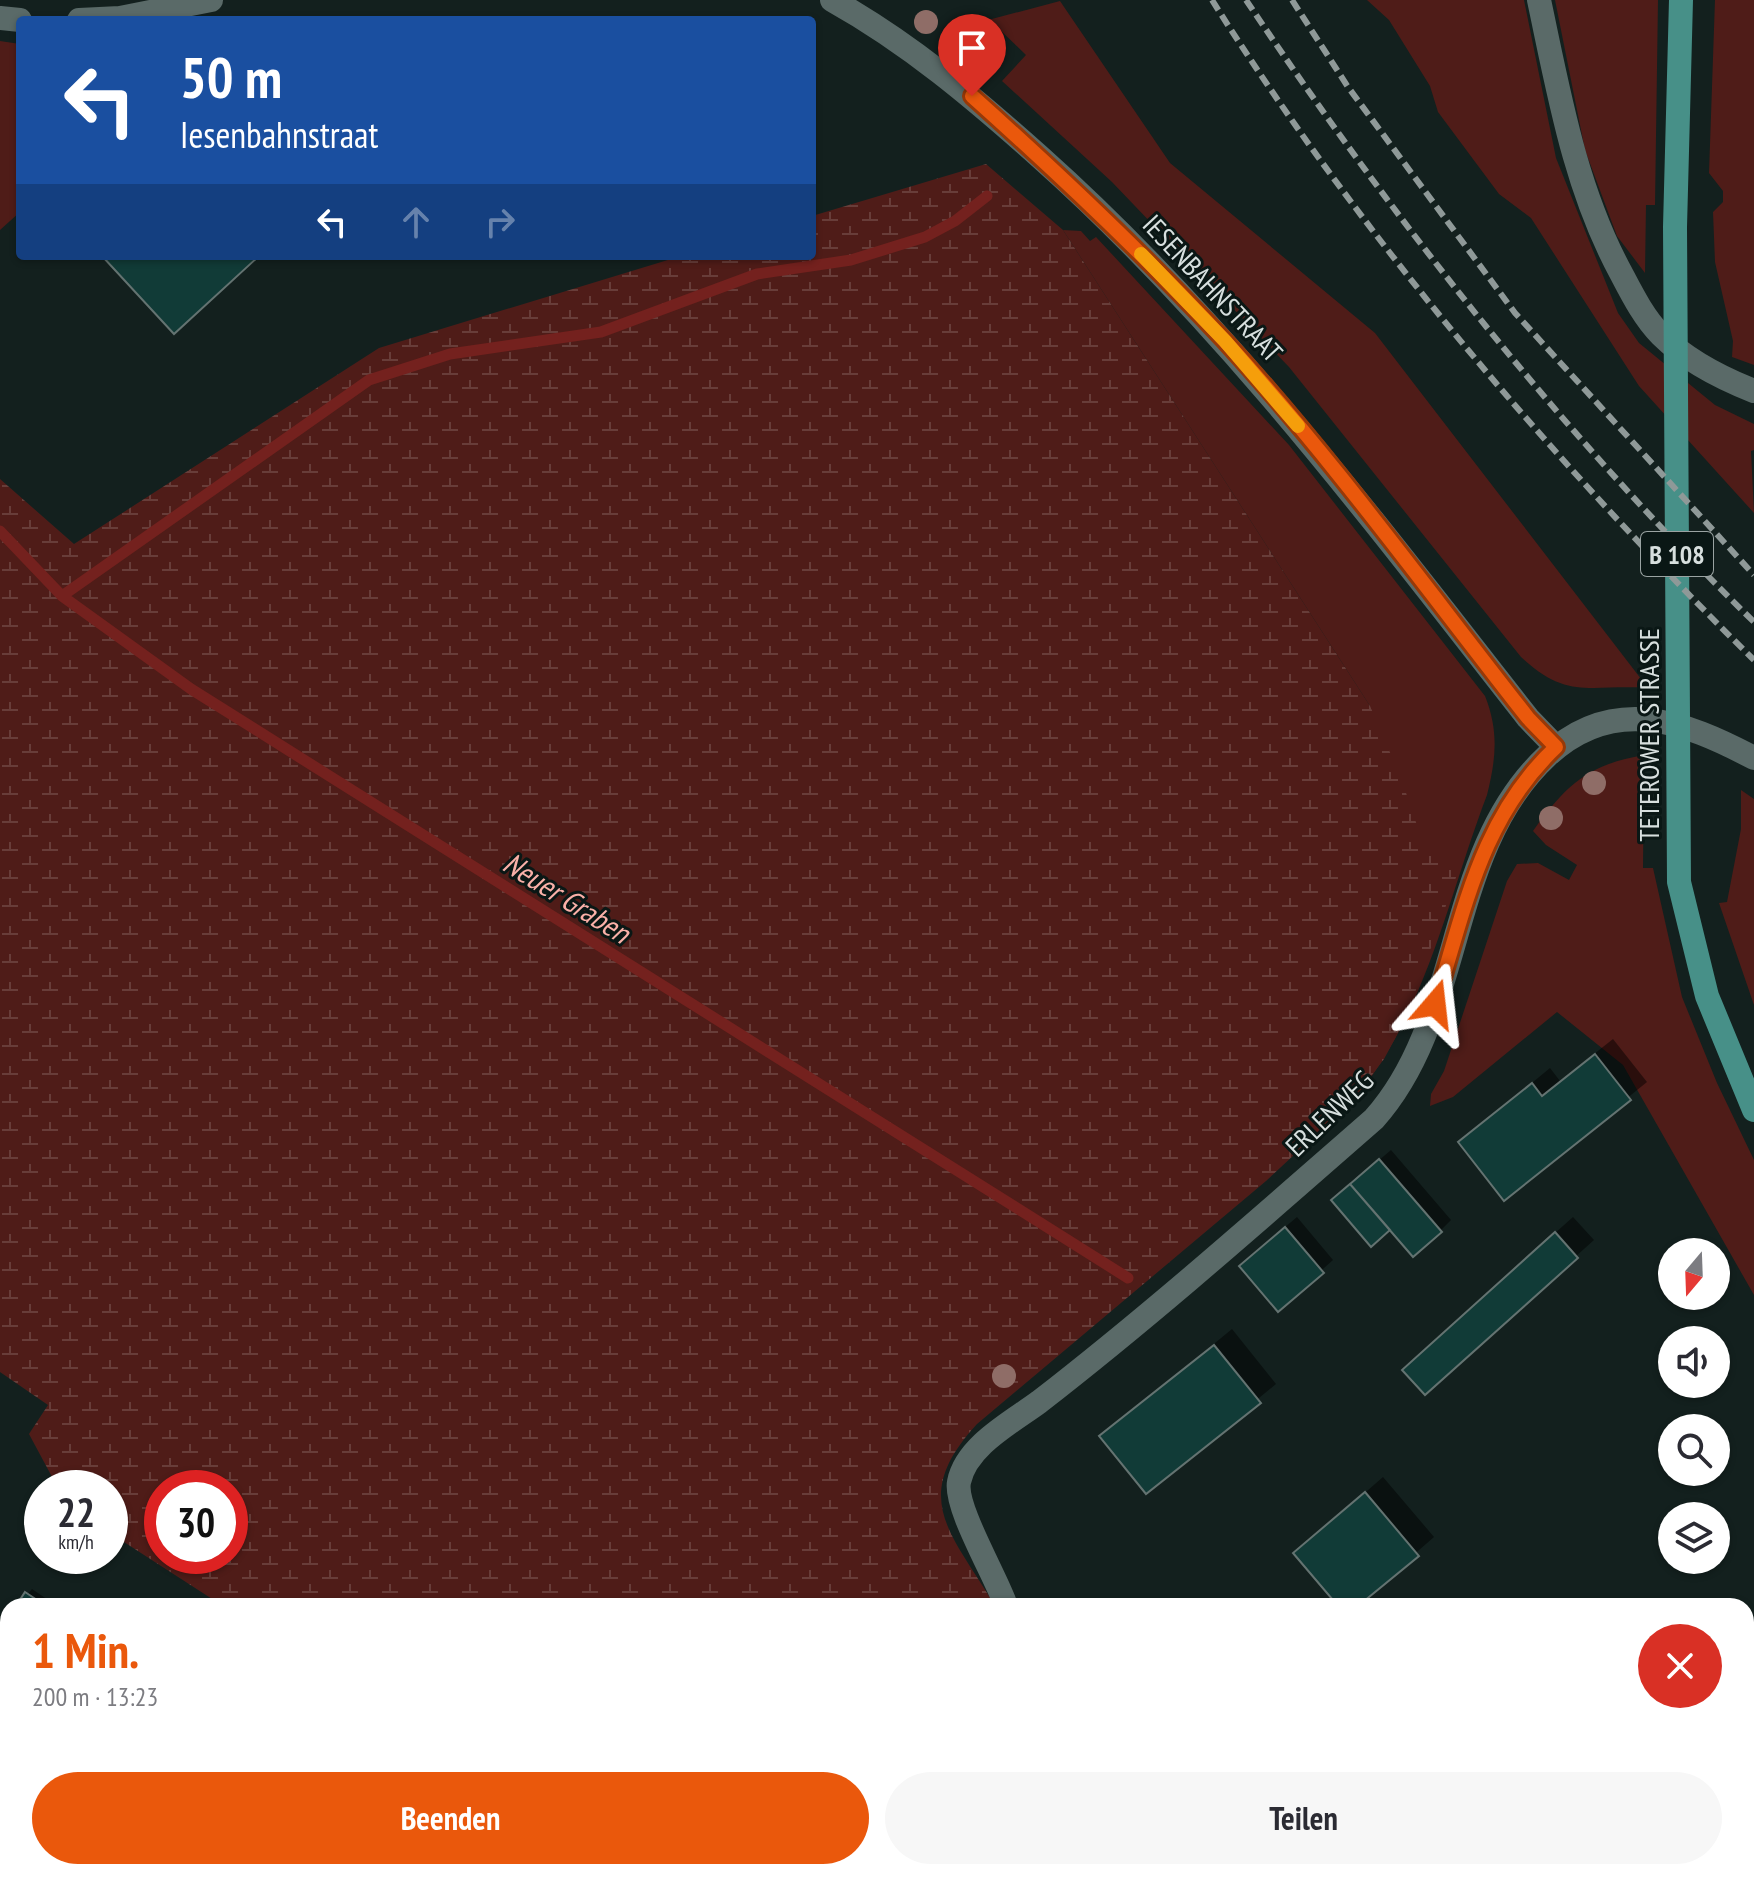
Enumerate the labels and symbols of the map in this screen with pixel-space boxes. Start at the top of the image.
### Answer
pin [938,14.0,1006,96]
street label: IESENBAHNSTRAAT [1135,206,1291,370]
road number: B 108 [1641,532,1713,576]
street label: TETEROWER STRASSE [1630,628,1667,842]
water label: Neuer Graben [496,843,639,952]
position arrow [1393,962,1477,1046]
street label: ERLENWEG [1277,1062,1381,1164]
north arrow [1658,1238,1730,1310]
speed limit sign: 30 [144,1470,248,1574]

